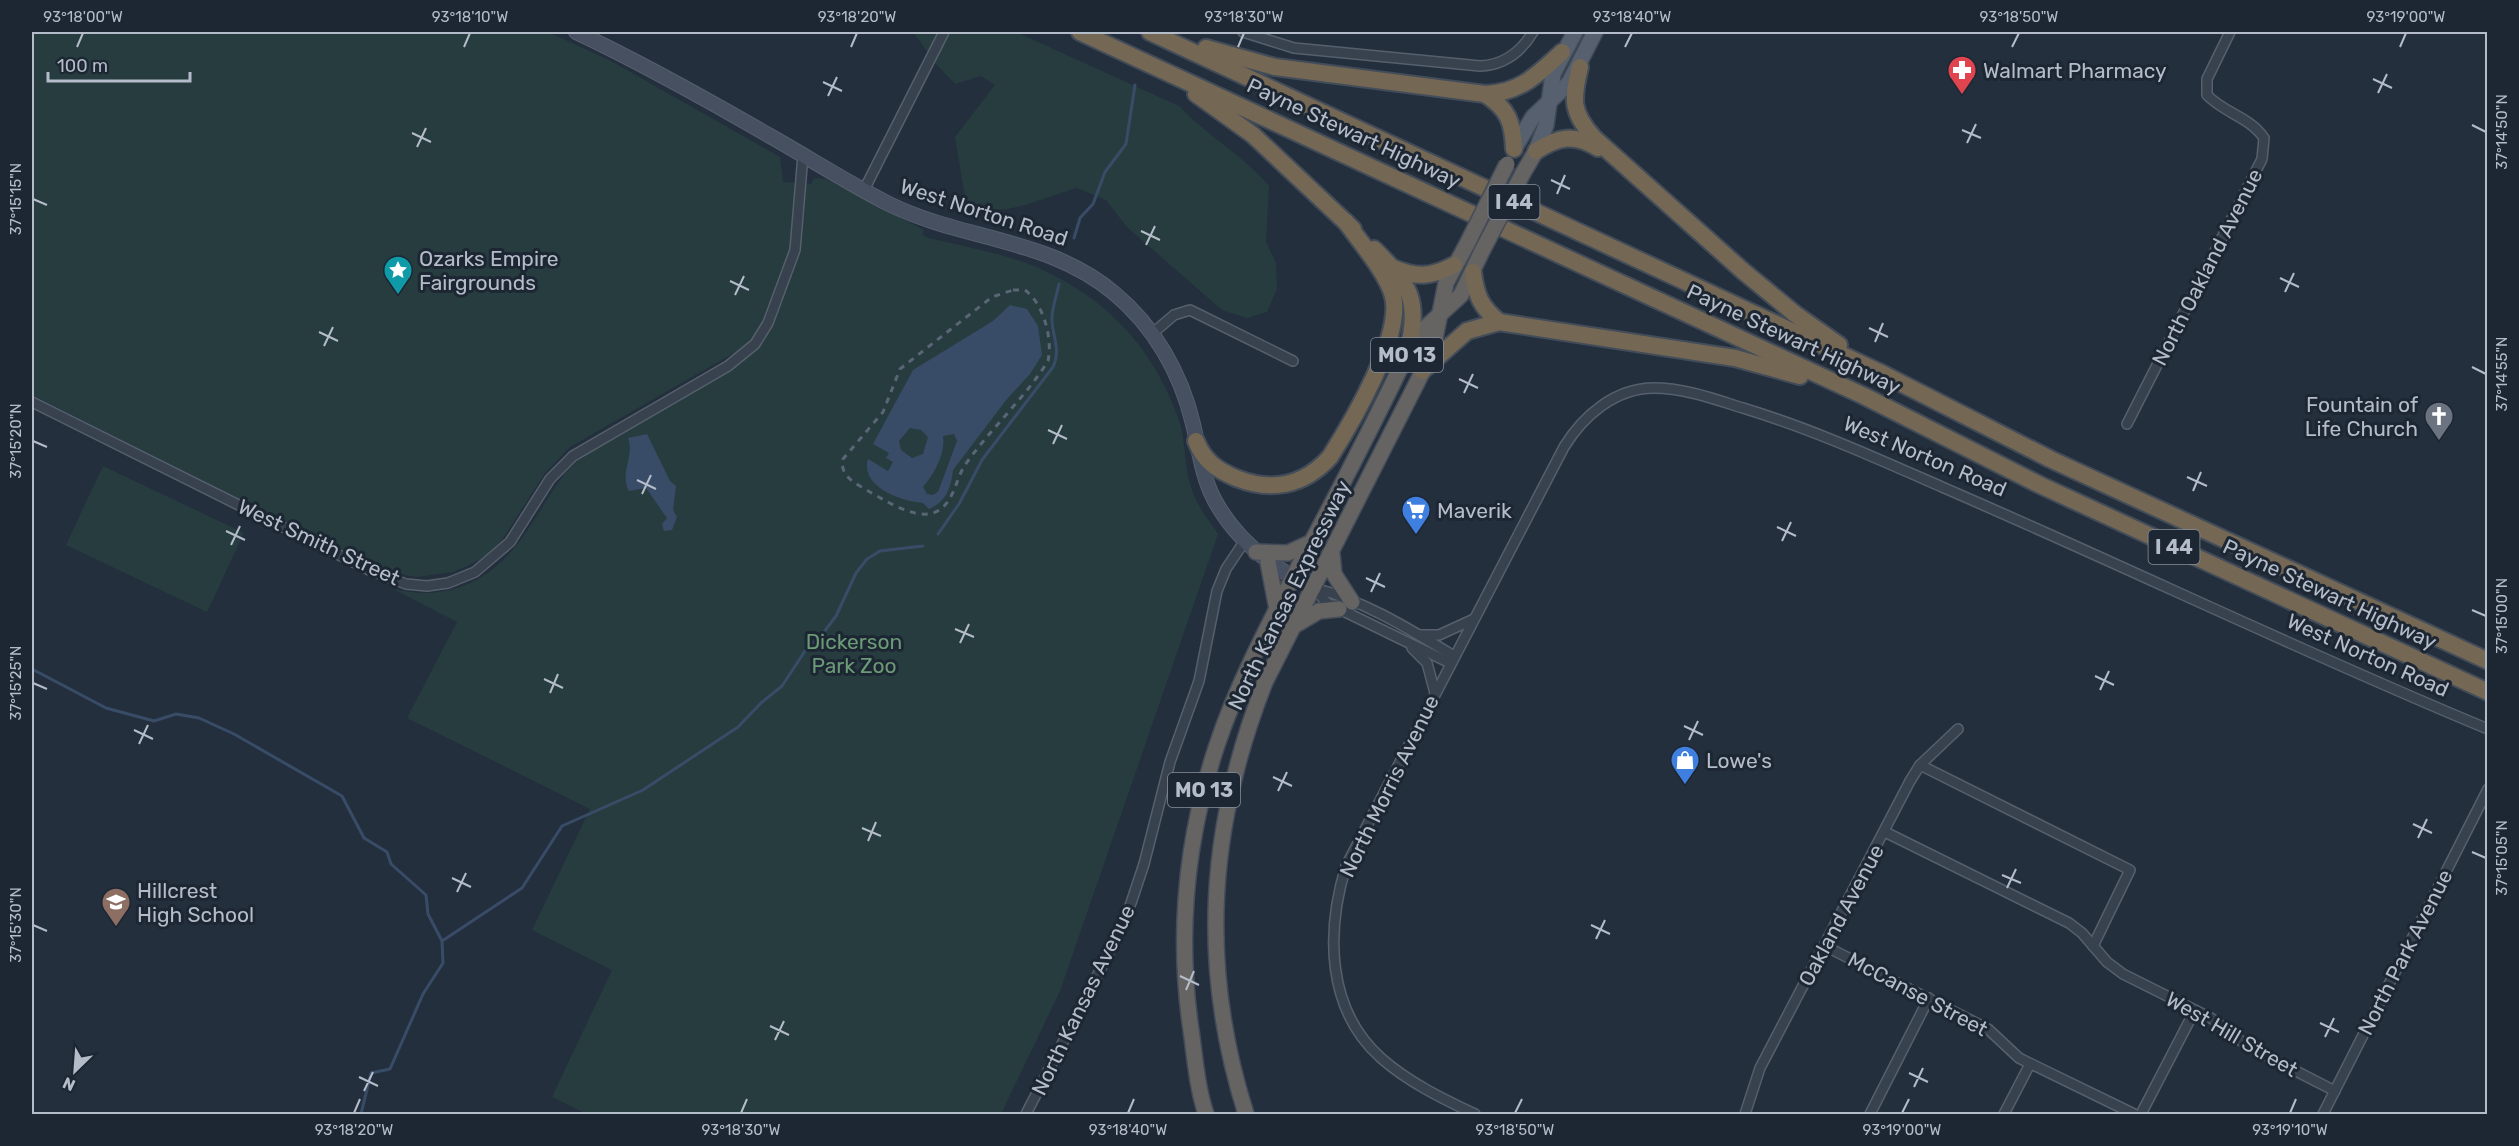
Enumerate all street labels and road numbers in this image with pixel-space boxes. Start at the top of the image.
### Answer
street label: Payne Stewart Highway [1243,72,1465,194]
street label: North Oakland Avenue [2146,164,2268,370]
street label: West Norton Road [897,173,1071,251]
road number: I 44 [1488,185,1540,219]
street label: Payne Stewart Highway [1683,278,1905,400]
road number: MO 13 [1371,338,1443,372]
street label: West Norton Road [1840,410,2010,502]
street label: North Kansas Expressway [1222,476,1356,714]
street label: West Smith Street [234,494,404,590]
road number: I 44 [2148,530,2200,564]
street label: Payne Stewart Highway [2219,533,2441,655]
street label: West Norton Road [2283,608,2453,702]
street label: North Morris Avenue [1334,691,1444,881]
road number: MO 13 [1168,773,1240,807]
street label: Oakland Avenue [1793,840,1889,990]
street label: North Park Avenue [2352,865,2458,1039]
street label: North Kansas Avenue [1026,901,1140,1099]
street label: McCanse Street [1844,947,1992,1041]
street label: West Hill Street [2162,986,2302,1082]

